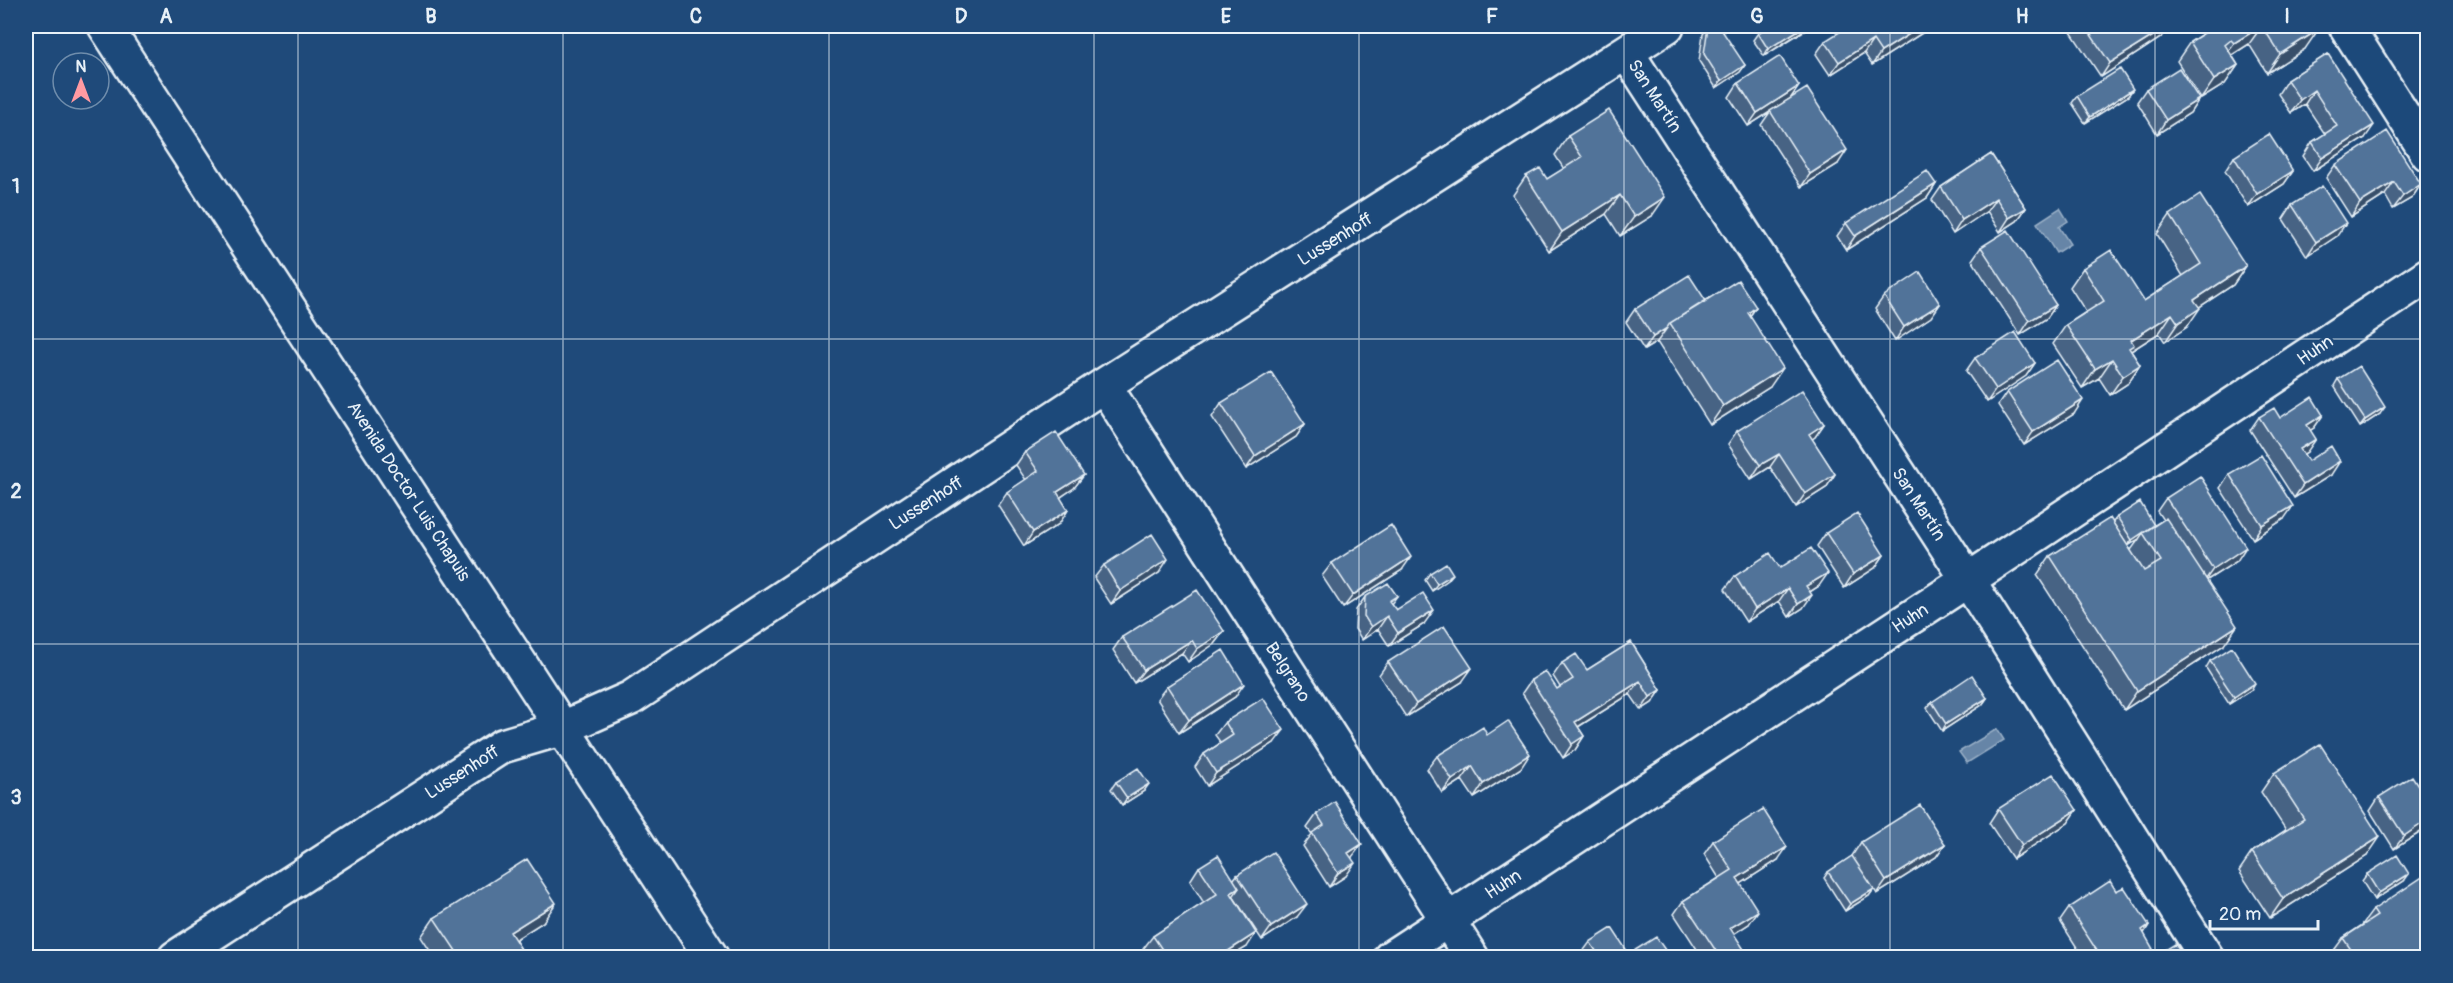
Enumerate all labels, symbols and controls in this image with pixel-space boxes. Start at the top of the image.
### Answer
text: A [160,4,173,29]
text: B [425,4,437,29]
text: C [690,4,702,29]
text: D [955,4,968,29]
text: E [1221,4,1232,29]
text: F [1486,4,1498,29]
text: G [1750,4,1764,29]
text: H [2016,4,2029,29]
text: I [2284,4,2290,29]
north arrow [51,51,111,111]
street label: San Martín [1622,55,1687,137]
text: N [76,57,87,77]
text: 1 [12,174,20,199]
street label: Lussenhoff [1294,207,1377,271]
street label: Huhn [2293,330,2338,371]
street label: Avenida Doctor Luis Chapuis [342,397,475,586]
street label: San Martín [1886,463,1951,545]
street label: Lussenhoff [885,471,968,536]
text: 2 [10,479,22,504]
street label: Huhn [1888,598,1933,639]
street label: Belgrano [1260,638,1316,707]
street label: Lussenhoff [421,740,504,805]
text: 3 [10,785,22,810]
street label: Huhn [1481,864,1526,905]
scale bar [2210,893,2318,931]
text: 20 m [2219,903,2261,926]

